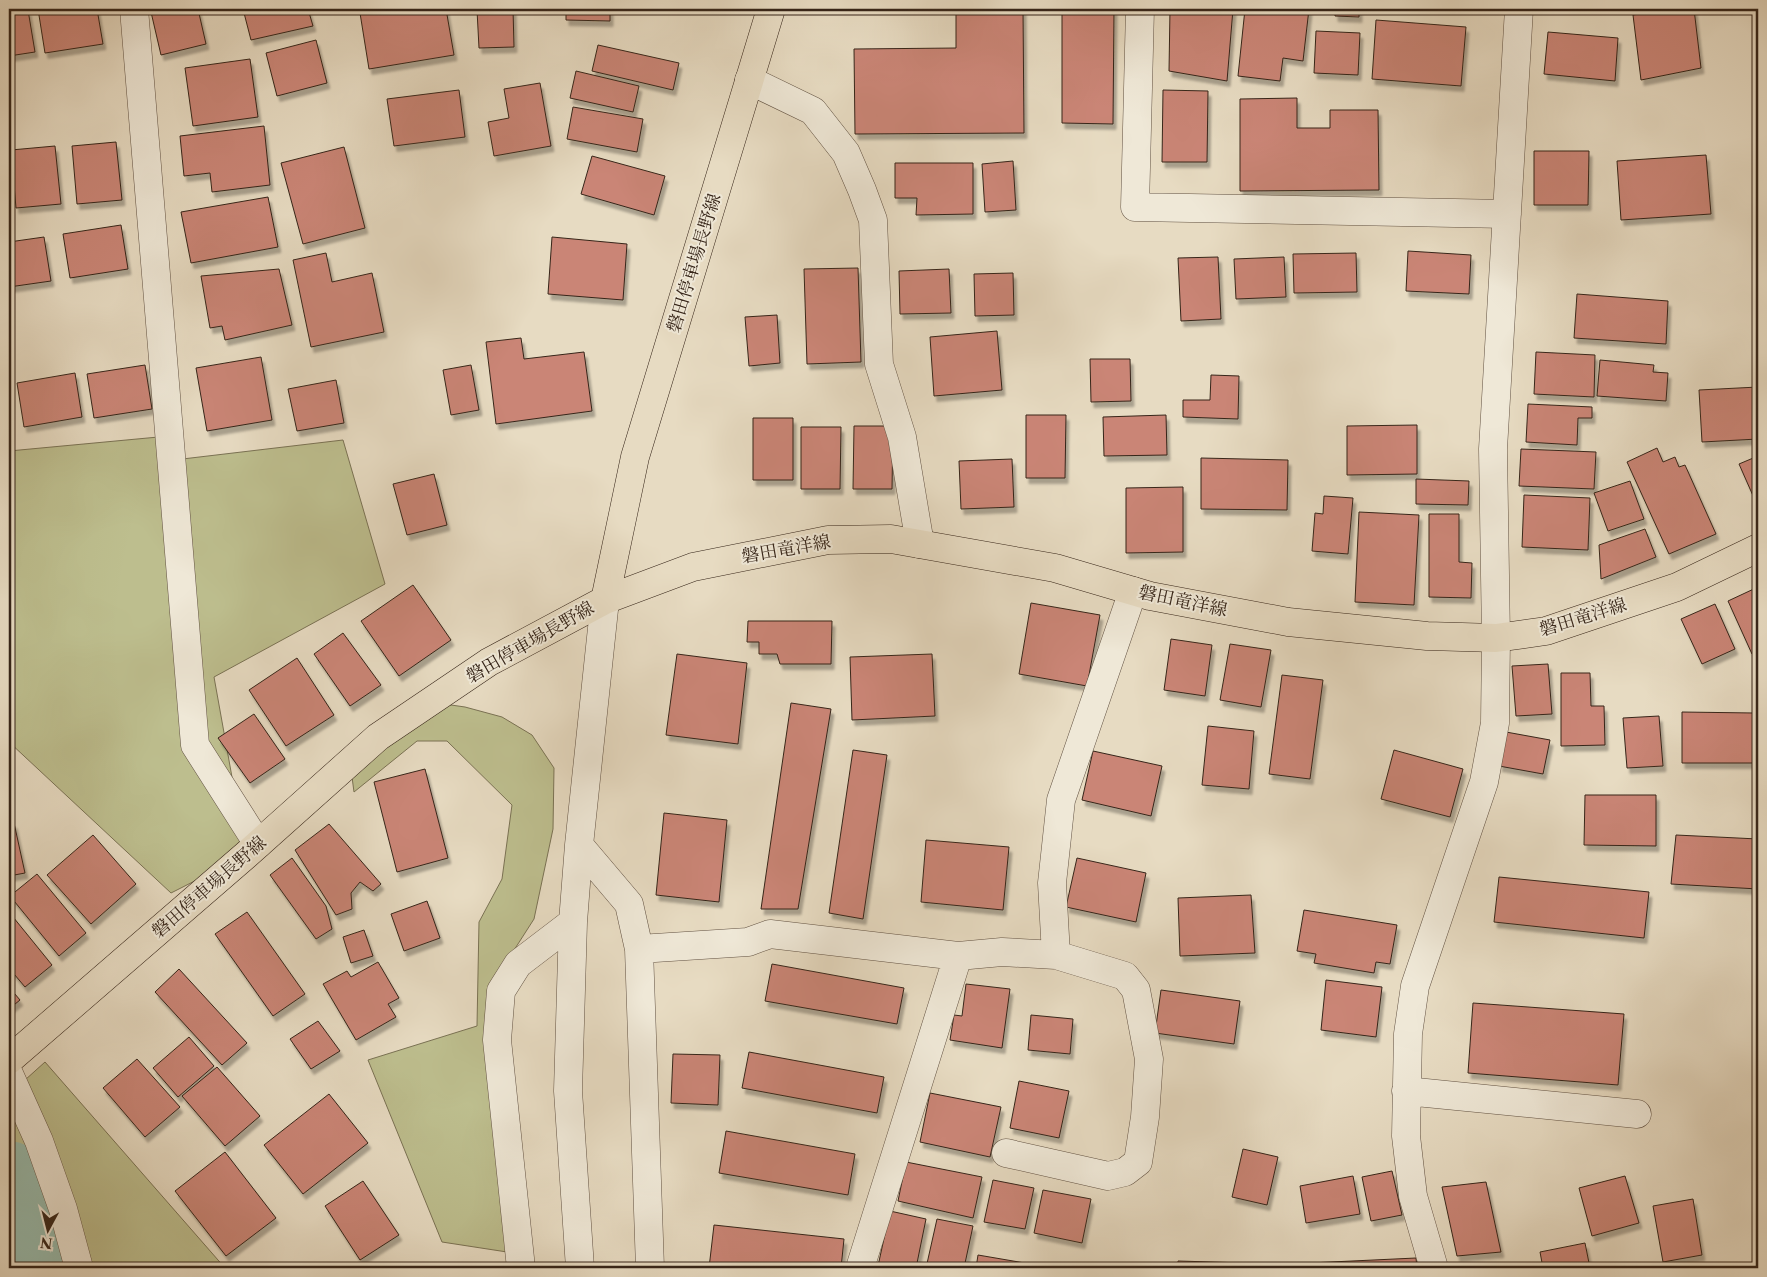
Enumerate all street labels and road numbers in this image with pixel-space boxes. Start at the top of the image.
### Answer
street label: 磐田停車場長野線 [662,191,726,335]
street label: 磐田竜洋線 [740,530,832,568]
street label: 磐田竜洋線 [1137,581,1229,621]
street label: 磐田竜洋線 [1537,593,1629,641]
street label: 磐田停車場長野線 [462,596,598,688]
street label: 磐田停車場長野線 [147,831,271,943]

